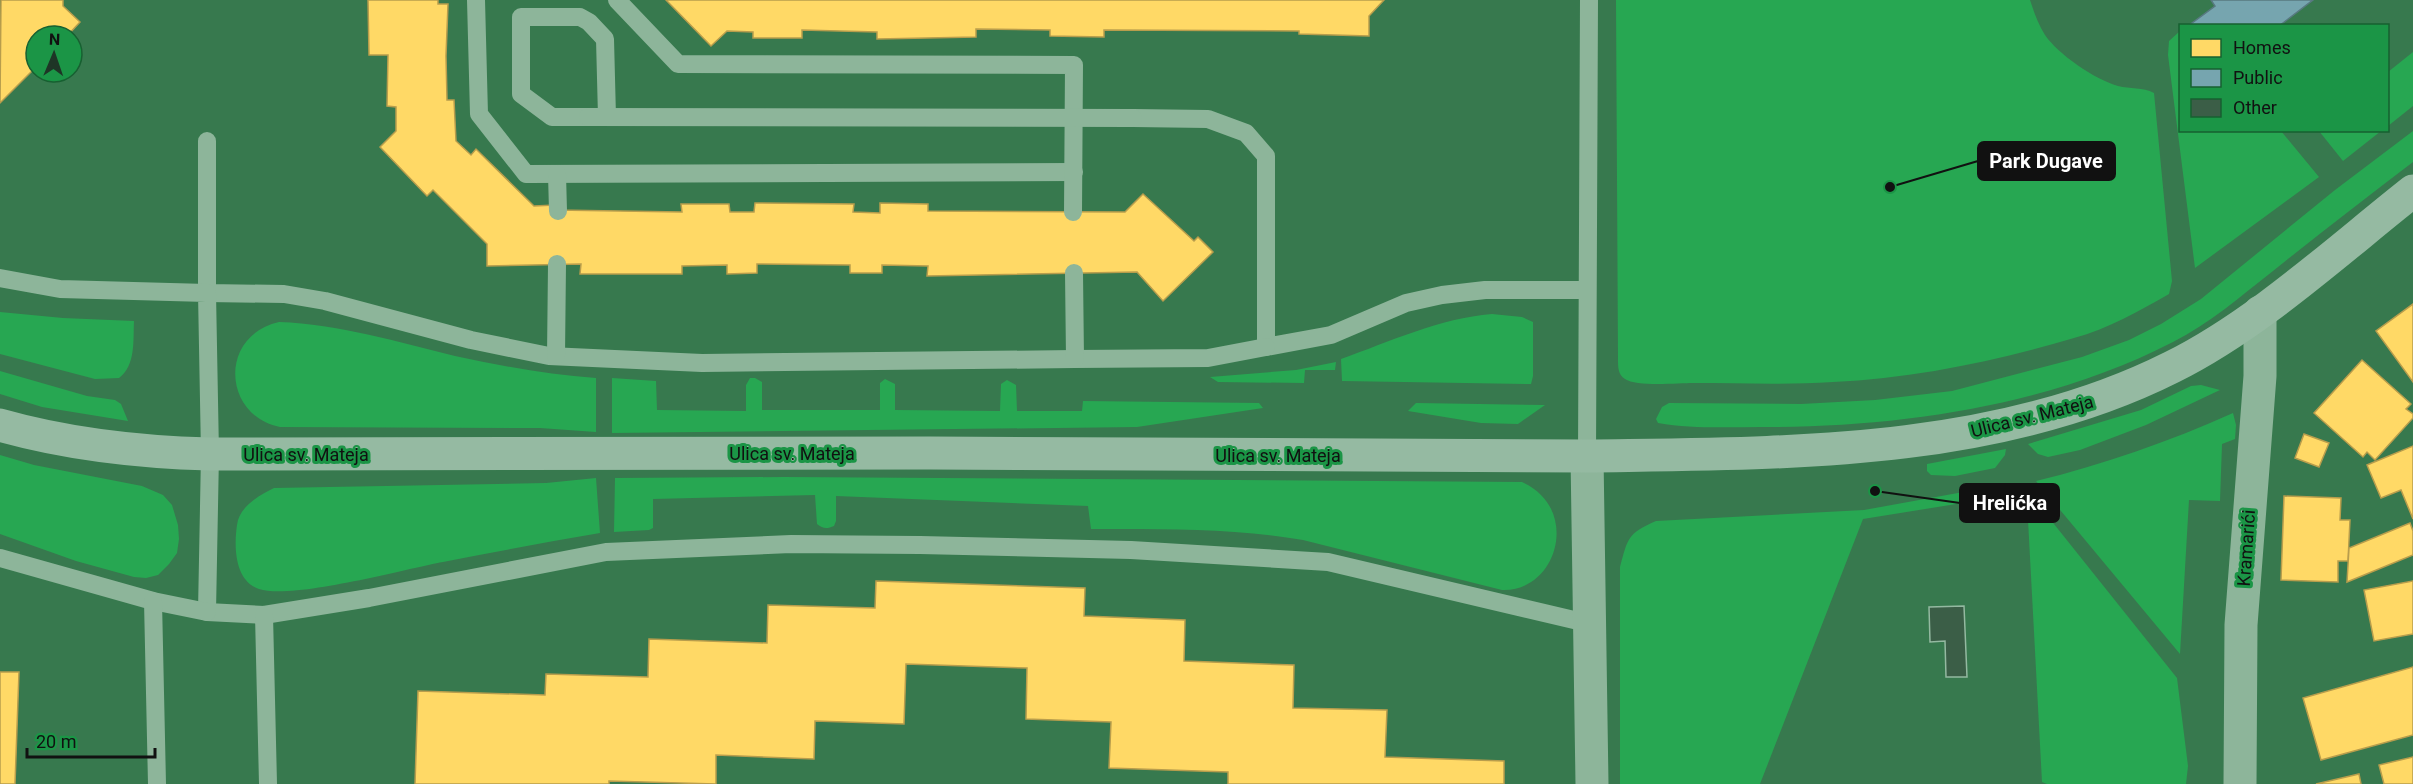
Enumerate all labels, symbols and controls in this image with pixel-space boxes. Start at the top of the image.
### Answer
north arrow [24,24,84,84]
legend [2179,24,2389,132]
text: N [49,30,60,49]
text: Homes [2233,37,2291,58]
text: Public [2233,67,2283,88]
text: Other [2233,97,2277,118]
callout: Park Dugave [1978,142,2115,180]
text: Park Dugave [1989,149,2103,173]
street label: Ulica sv. Mateja [1969,391,2095,441]
street label: Ulica sv. Mateja [729,443,855,464]
street label: Ulica sv. Mateja [243,444,369,465]
street label: Ulica sv. Mateja [1215,445,1341,466]
callout: Hrelićka [1960,484,2059,522]
text: Hrelićka [1973,491,2048,515]
street label: Kramarići [2233,509,2259,587]
scale bar [27,721,154,759]
text: 20 m [36,731,76,752]

